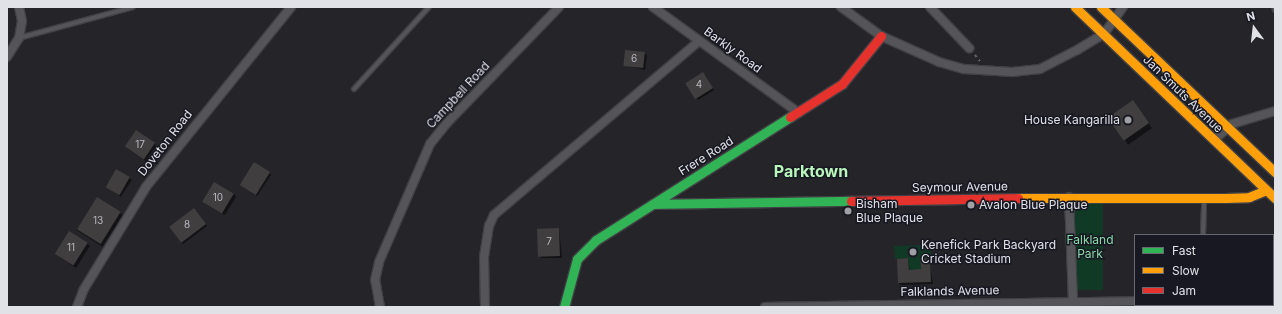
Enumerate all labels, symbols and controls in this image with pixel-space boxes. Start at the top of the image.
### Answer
north arrow [1234,8,1274,48]
text: N [1245,9,1257,24]
street label: Barkly Road [701,24,765,76]
street label: Jan Smuts Avenue [1140,52,1226,136]
house number: 6 [631,53,637,65]
street label: Campbell Road [423,59,493,131]
house number: 4 [696,79,702,91]
street label: Doveton Road [135,107,195,179]
place label: House Kangarilla [1024,113,1120,127]
marker: House Kangarilla [1123,115,1133,125]
street label: Frere Road [676,134,736,178]
house number: 17 [135,139,145,151]
district label: Parktown [774,161,848,181]
street label: Seymour Avenue [912,179,1008,195]
house number: 10 [213,192,223,204]
place label: Bisham Blue Plaque [856,197,923,225]
place label: Avalon Blue Plaque [979,198,1087,212]
marker: Avalon Blue Plaque [966,200,976,210]
marker: Bisham Blue Plaque [843,206,853,216]
house number: 13 [93,215,103,227]
house number: 8 [184,219,190,231]
park label: Falkland Park [1066,233,1114,261]
legend [1134,234,1274,306]
house number: 7 [546,236,552,248]
place label: Kenefick Park Backyard Cricket Stadium [921,238,1056,266]
house number: 11 [67,242,75,254]
text: Fast [1172,243,1196,258]
marker: Kenefick Park Backyard Cricket Stadium [908,247,918,257]
text: Slow [1172,263,1199,278]
street label: Falklands Avenue [900,283,1000,299]
text: Jam [1172,283,1196,298]

